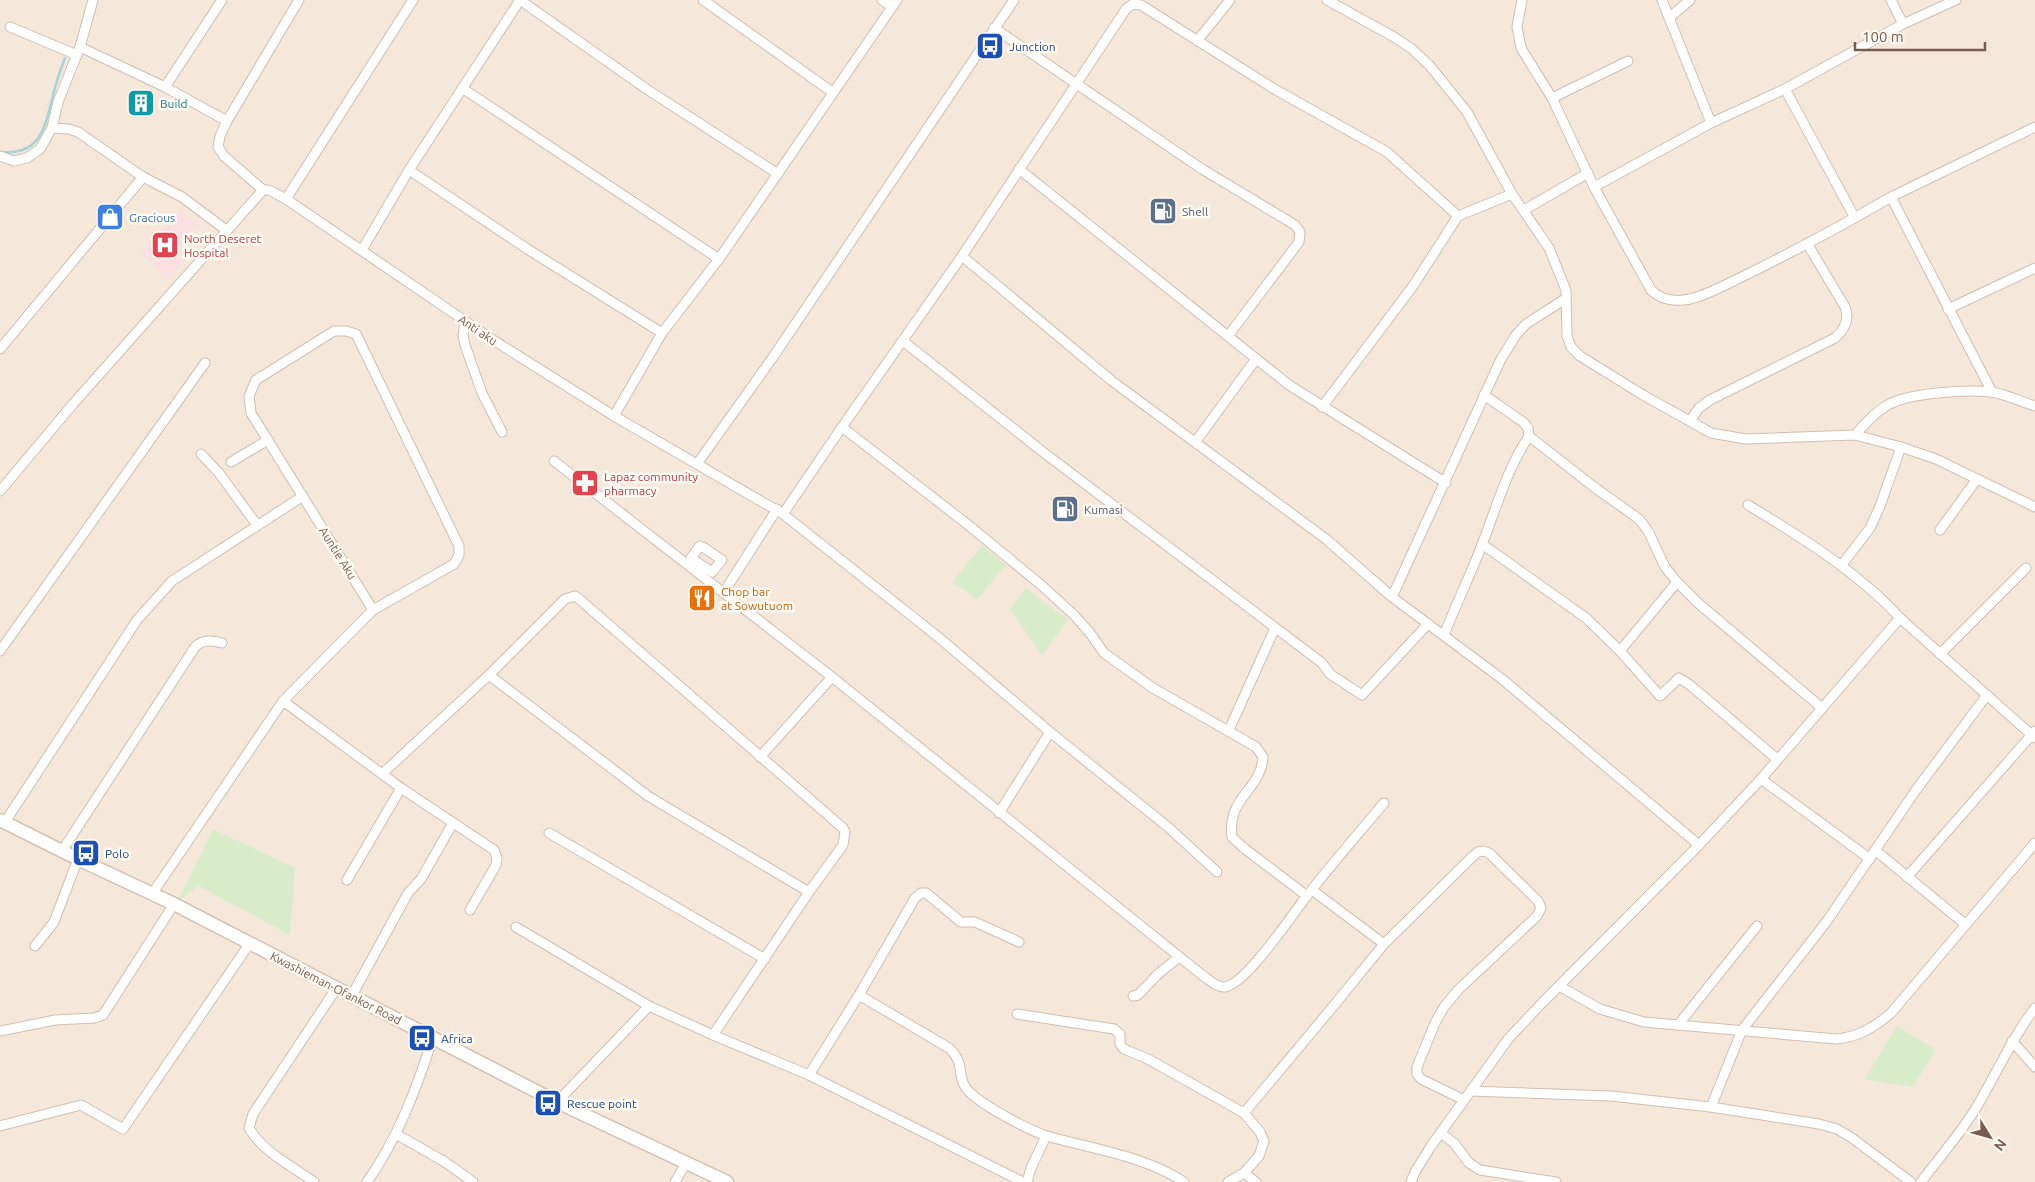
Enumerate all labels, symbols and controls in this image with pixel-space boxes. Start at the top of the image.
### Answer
scale bar [1855,20,1985,52]
text: 100 m [1862,28,1904,45]
bus stop icon: Junction [975,31,1005,61]
place label: Junction [1009,40,1056,53]
building icon: Build [126,88,156,118]
place label: Build [160,97,188,110]
fuel station icon: Shell [1148,196,1178,226]
shop icon: Gracious [95,202,125,232]
place label: Shell [1182,205,1208,218]
place label: Gracious [129,211,175,224]
hospital icon: North Deseret Hospital [150,230,180,260]
place label: North Deseret Hospital [184,232,262,259]
street label: Anti aku [456,312,500,348]
pharmacy icon: Lapaz community pharmacy [570,468,600,498]
place label: Lapaz community pharmacy [604,470,698,497]
fuel station icon: Kumasi [1050,494,1080,524]
place label: Kumasi [1084,503,1123,516]
street label: Auntie Aku [317,524,359,582]
restaurant icon: Chop bar at Sowutuom [687,583,717,613]
place label: Chop bar at Sowutuom [721,585,793,612]
bus stop icon: Polo [71,838,101,868]
place label: Polo [105,847,129,860]
street label: Kwashieman-Ofankor Road [268,949,404,1027]
bus stop icon: Africa [407,1023,437,1053]
place label: Africa [441,1032,473,1045]
bus stop icon: Rescue point [533,1088,563,1118]
place label: Rescue point [567,1097,637,1110]
north arrow [1965,1112,2015,1162]
text: N [1991,1136,2010,1154]

